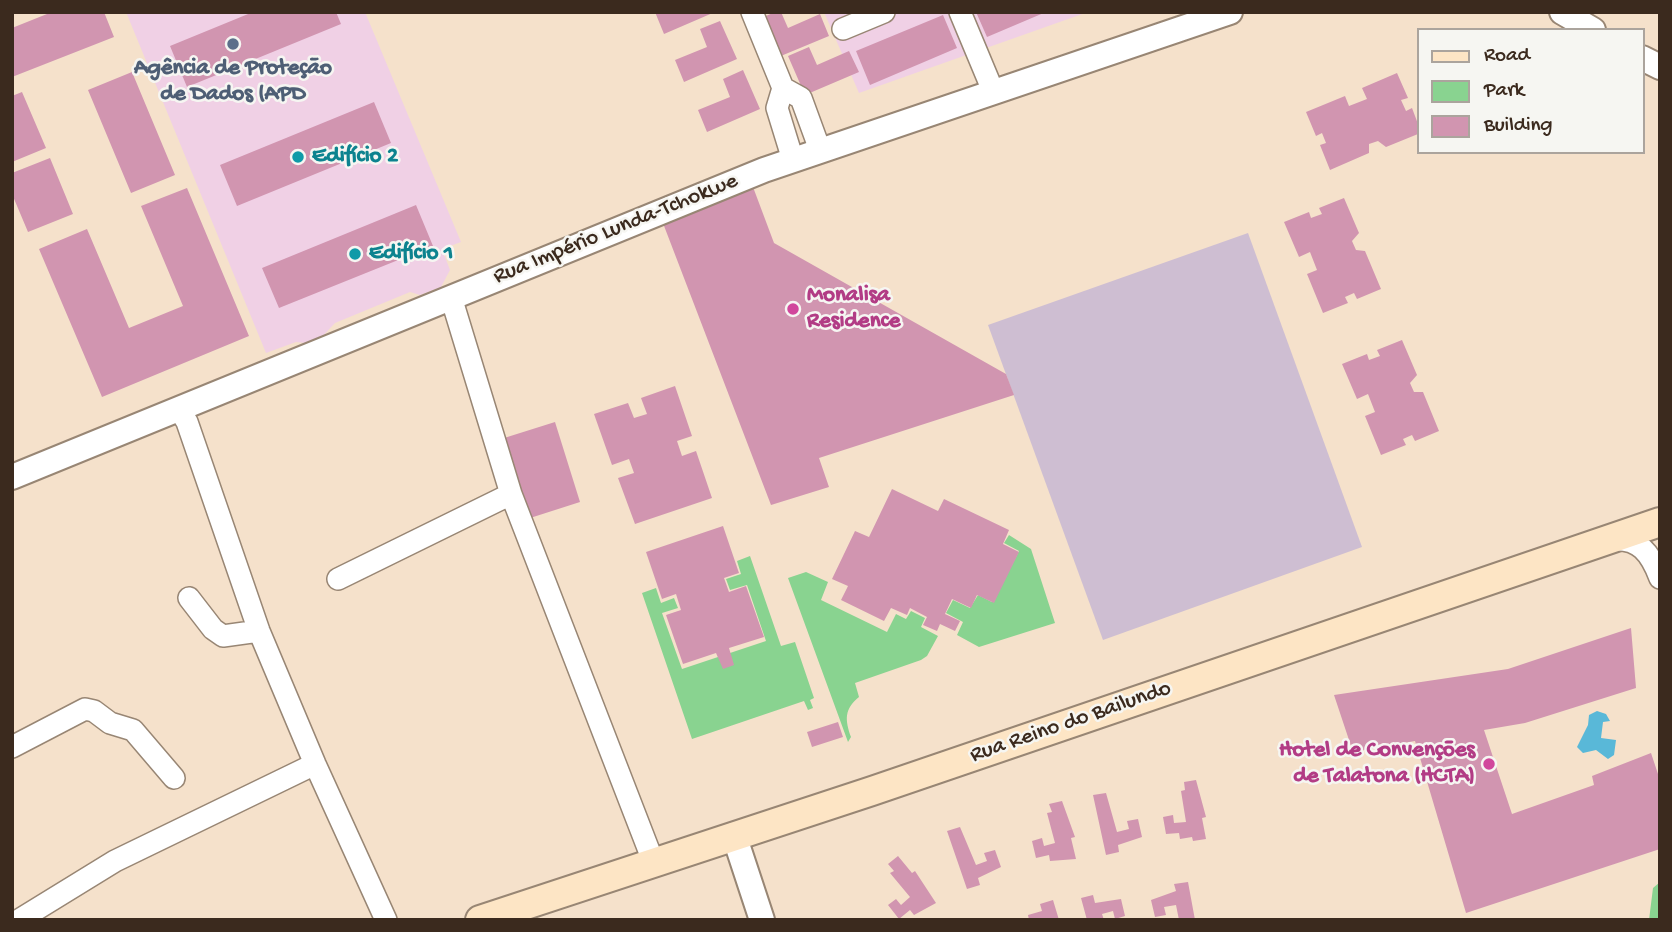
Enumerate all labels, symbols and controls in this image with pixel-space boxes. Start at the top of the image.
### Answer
legend [1416,28,1644,154]
marker: Agência de Proteção de Dados (APD [225,36,241,52]
text: Road [1484,44,1530,69]
place label: Agência de Proteção de Dados (APD [134,55,332,109]
text: Park [1484,79,1524,104]
text: Building [1484,114,1553,139]
place label: Edifício 2 [312,143,398,171]
marker: Edifício 2 [290,149,306,165]
street label: Rua Império Lunda-Tchokwe [490,168,742,292]
place label: Edifício 1 [369,240,453,268]
marker: Edifício 1 [347,246,363,262]
place label: Monalisa Residence [807,282,900,336]
marker: Monalisa Residence [785,301,801,317]
street label: Rua Reino do Bailundo [967,676,1175,770]
place label: Hotel de Convenções de Talatona (HCTA) [1279,737,1475,791]
marker: Hotel de Convenções de Talatona (HCTA) [1481,756,1497,772]

